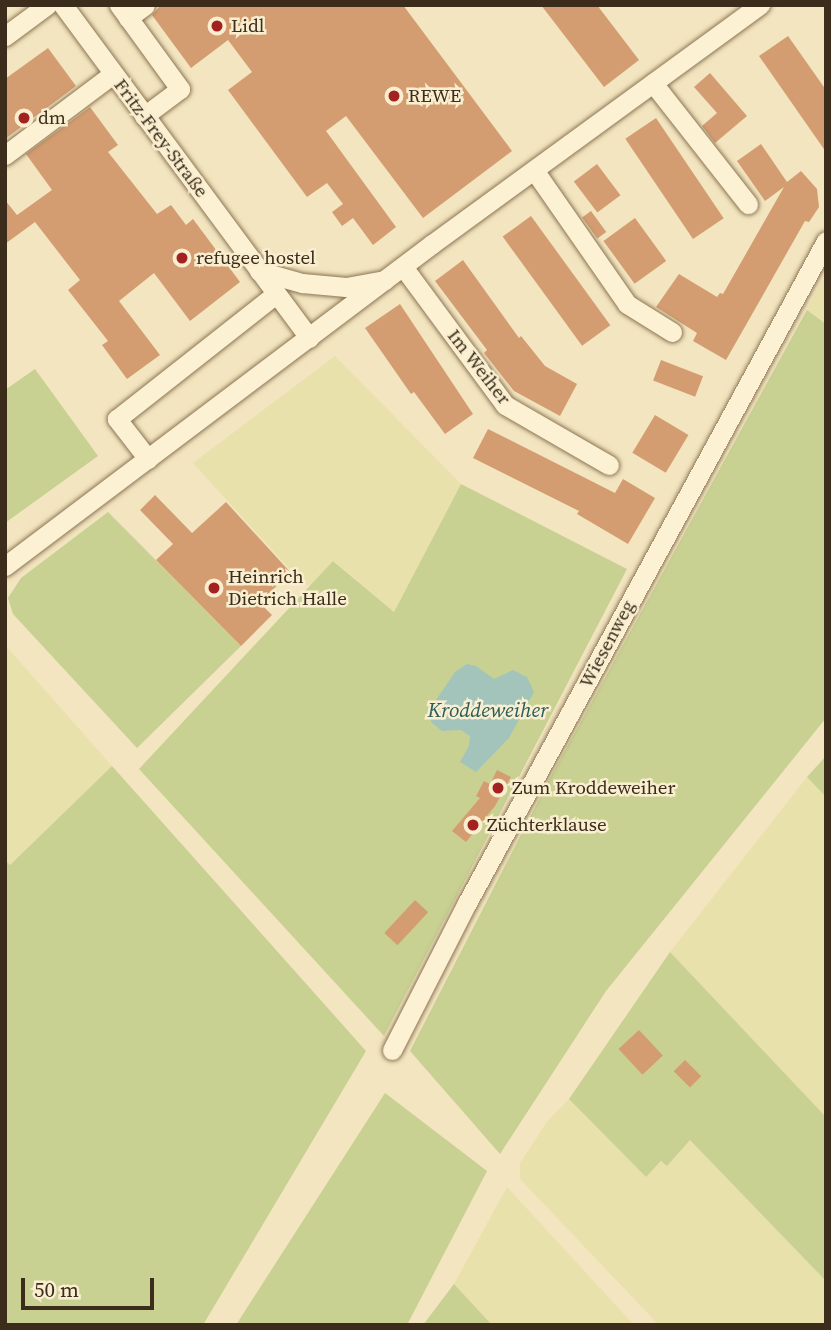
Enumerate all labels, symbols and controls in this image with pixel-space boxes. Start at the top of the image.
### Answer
place label: Lidl [231,15,264,37]
marker: Lidl [209,18,225,34]
street label: Fritz-Frey-Straße [109,74,213,202]
place label: REWE [408,85,461,107]
marker: REWE [386,88,402,104]
place label: dm [38,107,66,129]
marker: dm [16,110,32,126]
place label: refugee hostel [196,247,316,269]
marker: refugee hostel [174,250,190,266]
street label: Im Weiher [442,325,516,409]
place label: Heinrich Dietrich Halle [228,566,347,610]
marker: Heinrich Dietrich Halle [206,580,222,596]
street label: Wiesenweg [574,596,640,692]
water label: Kroddeweiher [428,697,548,723]
place label: Zum Kroddeweiher [512,777,676,799]
marker: Zum Kroddeweiher [490,780,506,796]
place label: Züchterklause [487,814,607,836]
marker: Züchterklause [465,817,481,833]
scale bar [24,1264,158,1308]
text: 50 m [34,1275,79,1304]

